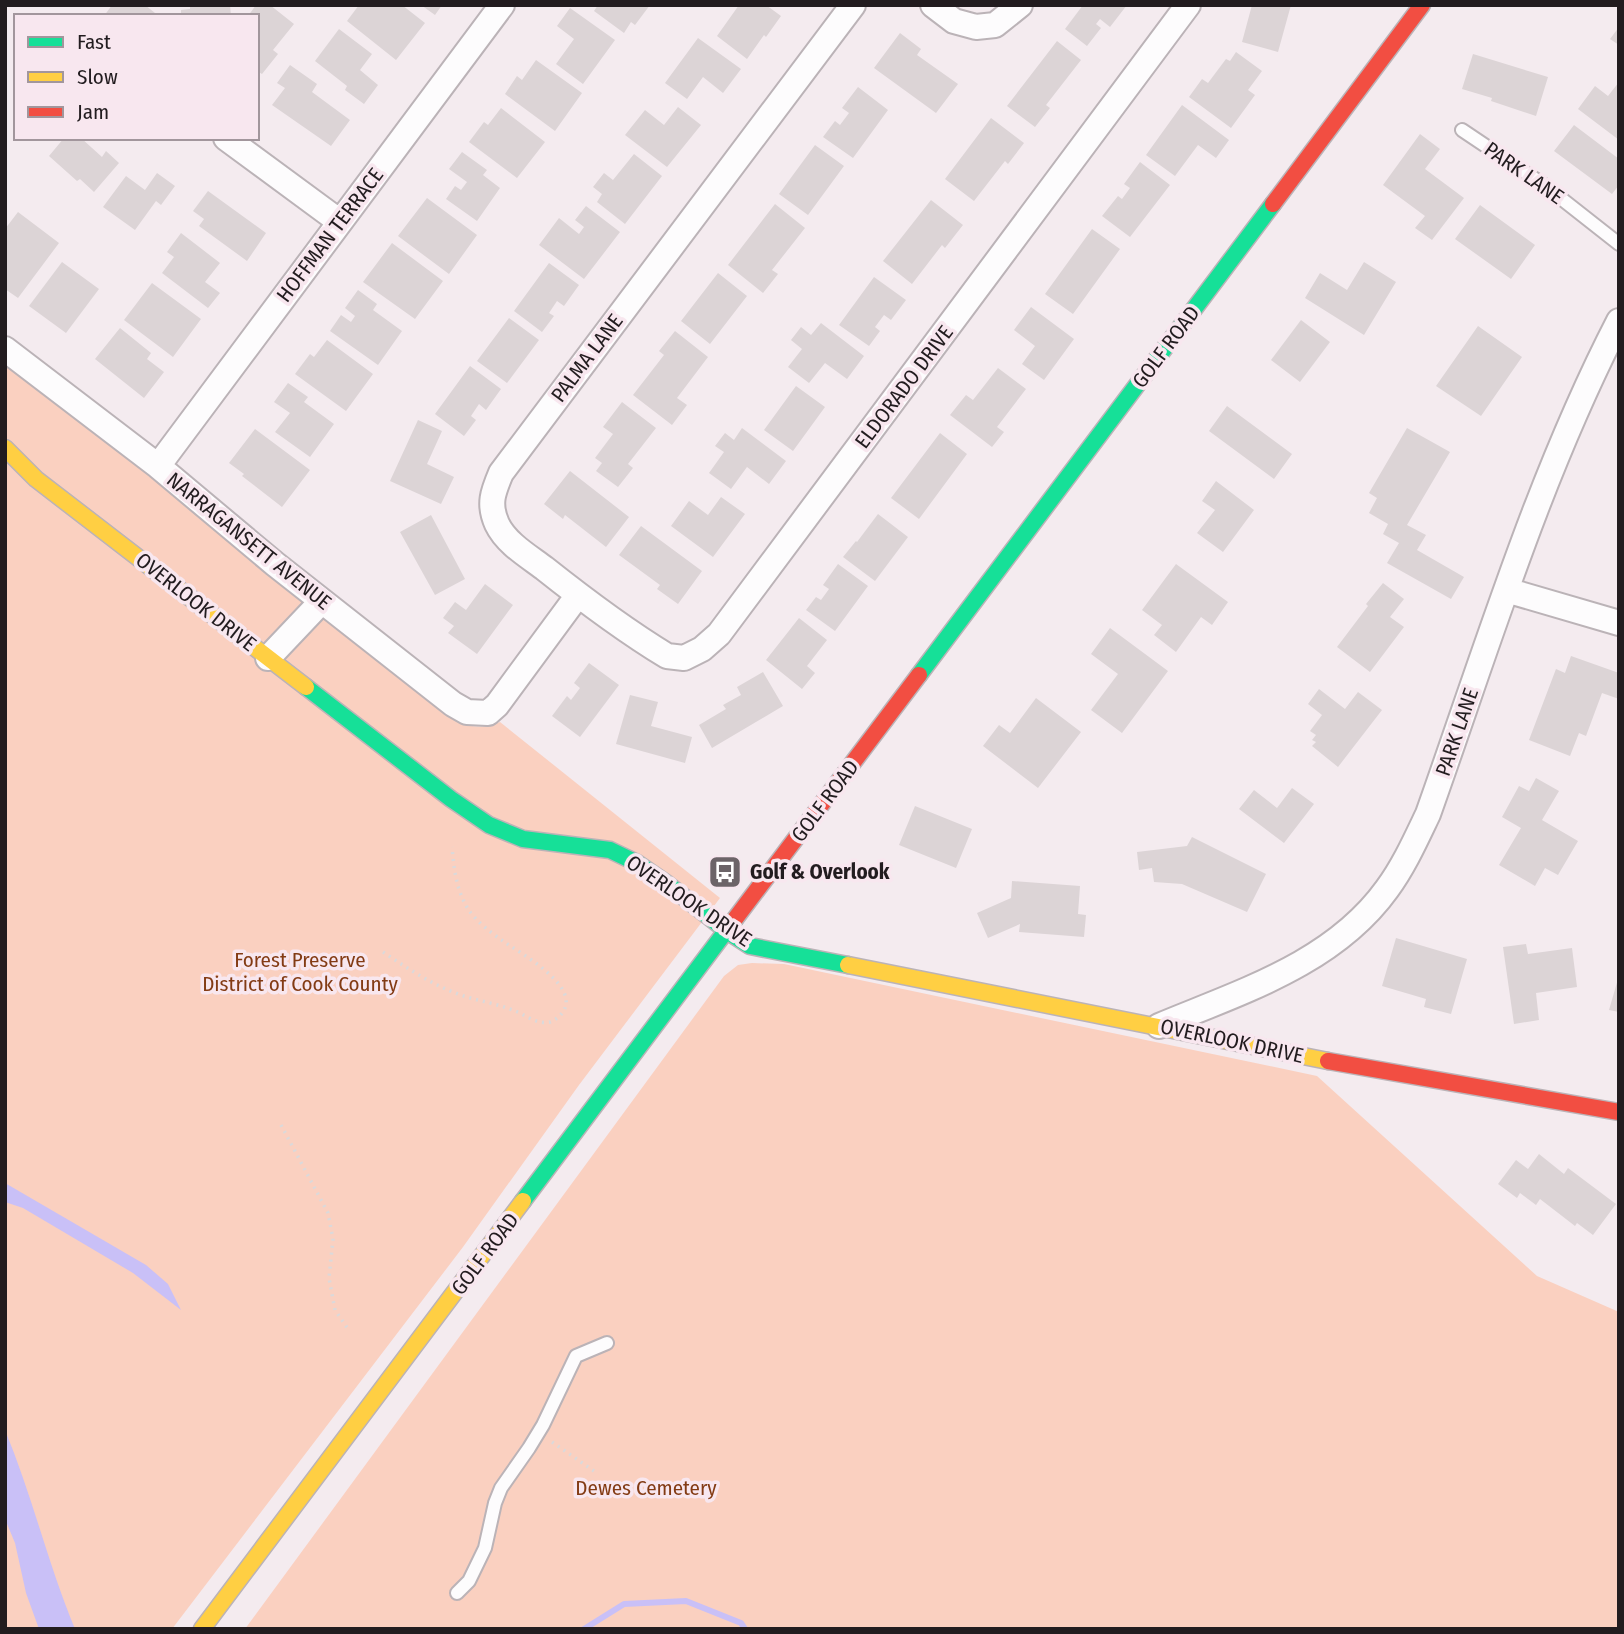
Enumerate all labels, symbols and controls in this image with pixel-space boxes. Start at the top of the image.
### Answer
legend [14,14,259,140]
text: Fast [77,29,111,55]
text: Slow [77,64,118,90]
text: Jam [77,99,109,125]
street label: PARK LANE [1479,136,1569,210]
street label: HOFFMAN TERRACE [271,163,389,307]
street label: GOLF ROAD [1127,301,1205,393]
street label: PALMA LANE [545,309,629,407]
street label: ELDORADO DRIVE [849,320,959,454]
street label: NARRAGANSETT AVENUE [161,467,337,615]
street label: OVERLOOK DRIVE [131,547,261,657]
street label: PARK LANE [1430,685,1484,779]
street label: GOLF ROAD [786,755,864,847]
street label: OVERLOOK DRIVE [621,850,757,953]
bus stop icon: Golf & Overlook [706,853,744,891]
place label: Golf & Overlook [750,859,890,885]
park label: Forest Preserve District of Cook County [202,947,398,997]
street label: OVERLOOK DRIVE [1158,1013,1306,1069]
street label: GOLF ROAD [446,1208,524,1300]
park label: Dewes Cemetery [575,1475,717,1501]

